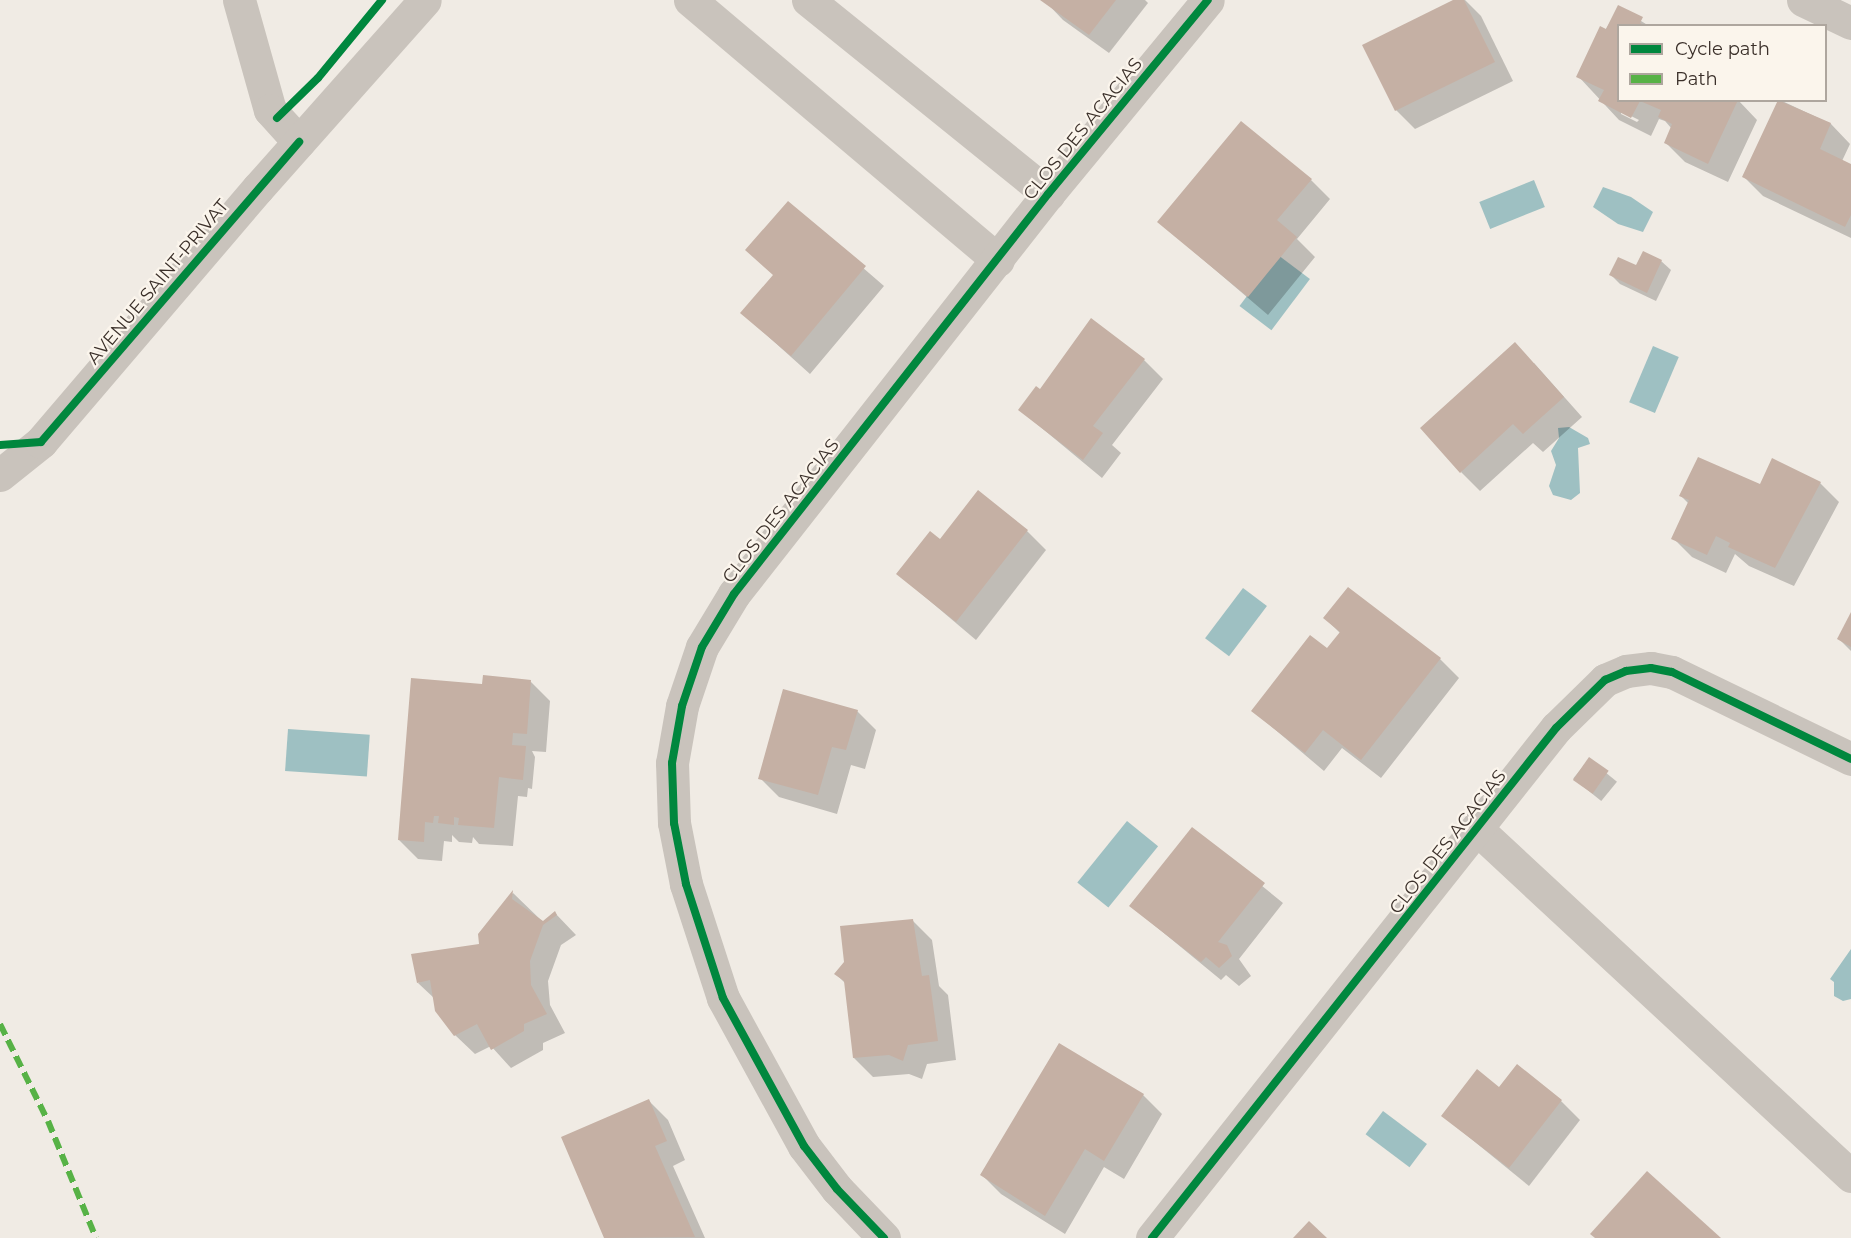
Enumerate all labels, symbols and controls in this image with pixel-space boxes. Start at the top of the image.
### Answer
legend [1617,24,1827,102]
text: Cycle path [1675,38,1770,60]
street label: CLOS DES ACACIAS [1019,54,1147,204]
text: Path [1675,68,1718,90]
street label: AVENUE SAINT-PRIVAT [83,195,233,369]
street label: CLOS DES ACACIAS [718,435,844,587]
street label: CLOS DES ACACIAS [1385,766,1511,918]

